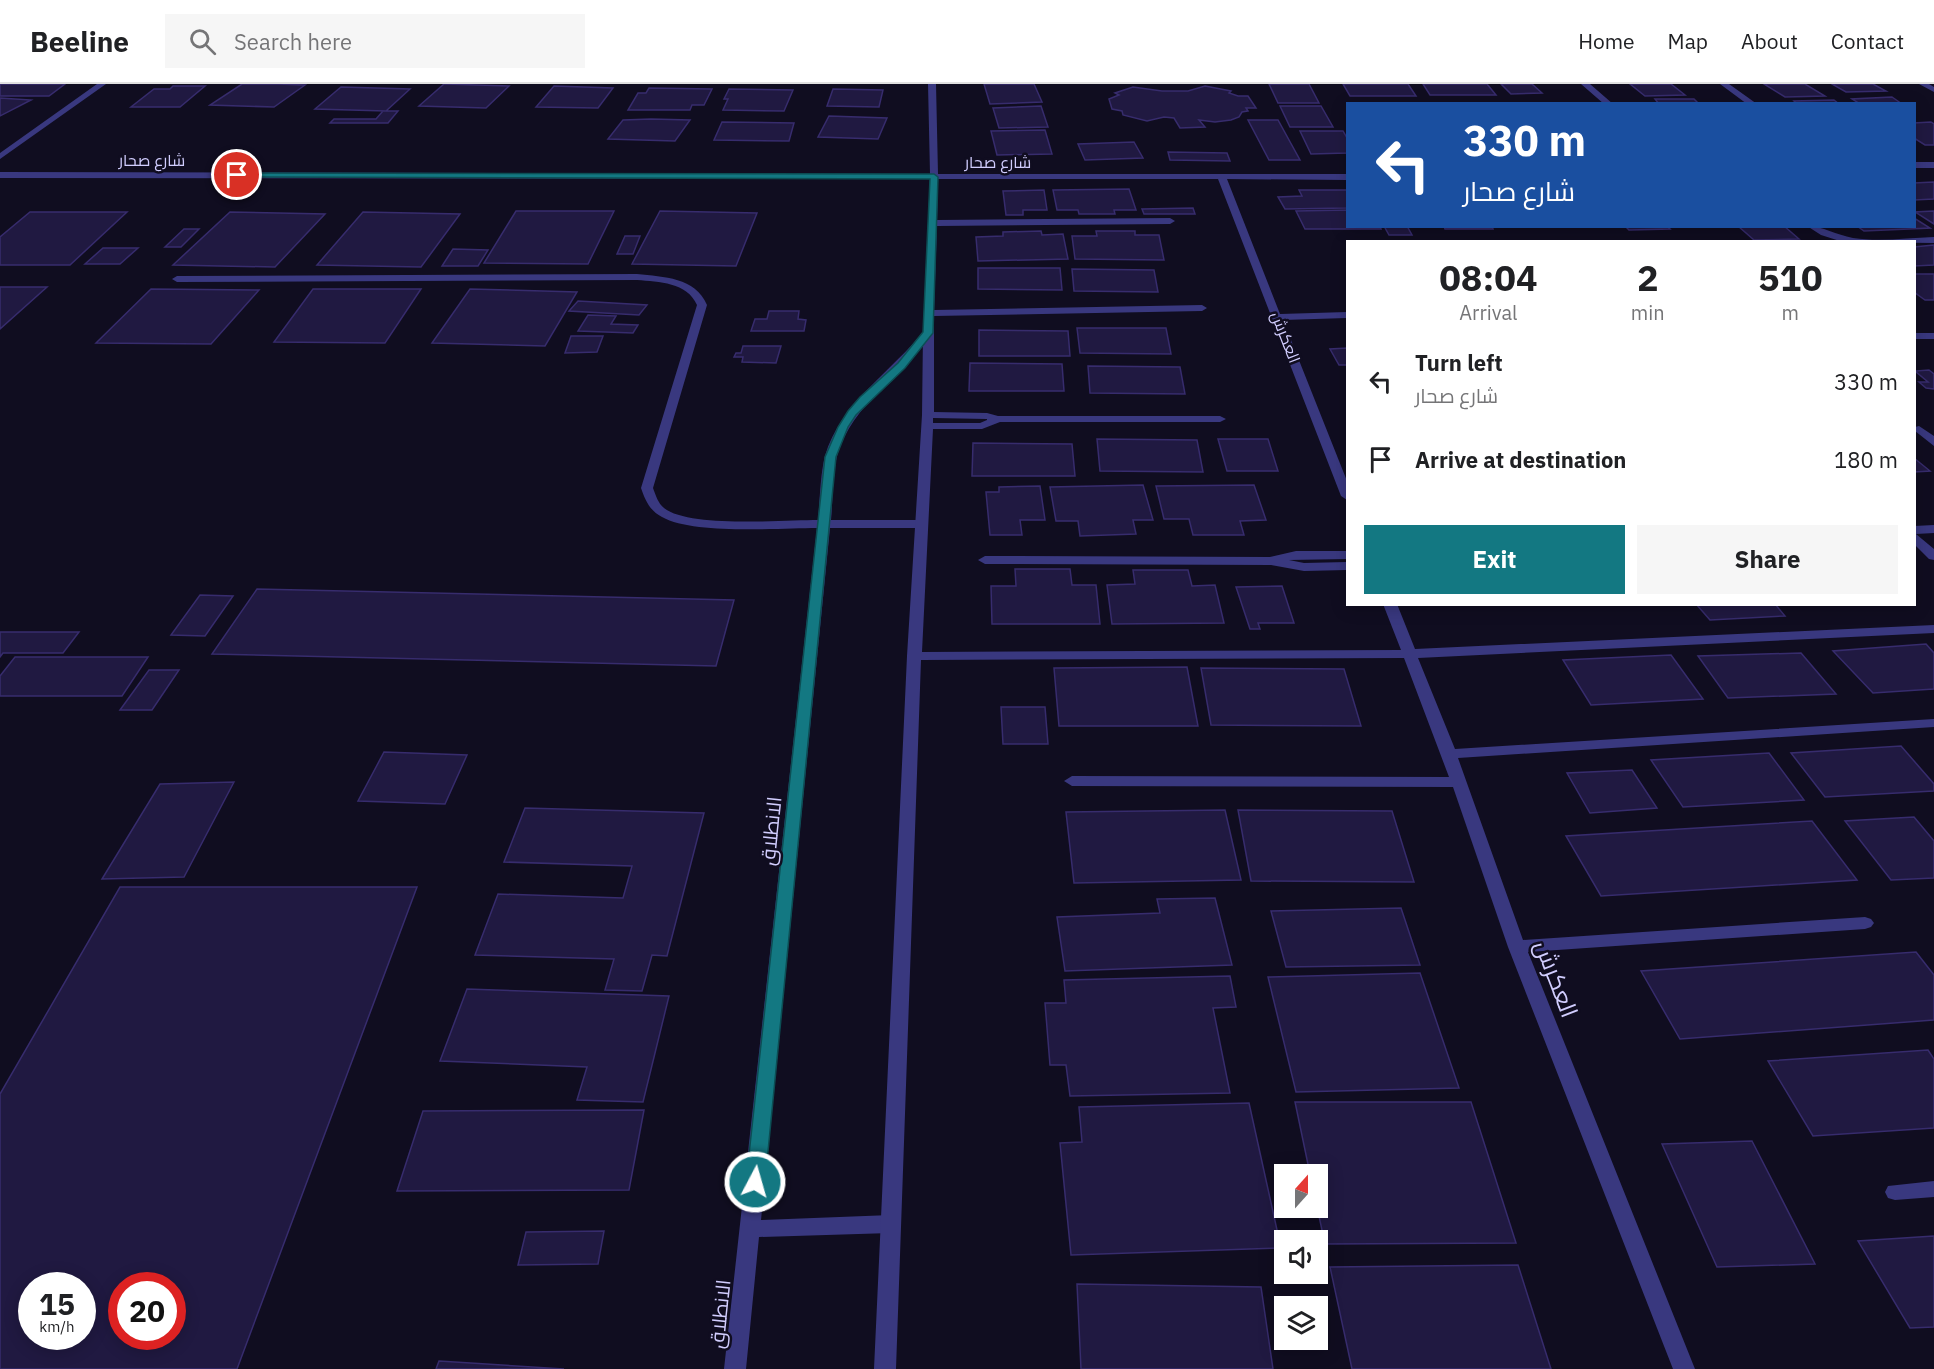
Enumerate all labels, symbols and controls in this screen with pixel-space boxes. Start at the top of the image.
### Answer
search box [165,14,585,68]
text: Beeline [30,23,129,60]
icon: search [186,25,219,58]
text: Search here [234,27,352,56]
text: Home [1578,27,1635,55]
text: Map [1668,27,1708,55]
text: About [1741,27,1798,55]
text: Contact [1831,27,1904,55]
text: 330 m [1463,113,1586,168]
icon: left [1364,126,1442,204]
pin [211,149,262,200]
street label: شارع صحار [118,150,185,172]
street label: شارع صحار [964,152,1031,174]
icon: arrive [220,158,253,191]
text: شارع صحار [1463,173,1575,208]
text: 08:04 [1439,254,1538,301]
text: 2 [1637,254,1659,301]
text: 510 [1758,254,1823,301]
text: Arrival [1459,299,1518,326]
text: min [1631,299,1665,326]
text: m [1782,299,1799,326]
street label: العكرش [1266,308,1305,366]
text: Turn left [1415,348,1503,377]
icon: left [1364,365,1397,398]
text: 330 m [1834,367,1898,396]
text: شارع صحار [1415,382,1498,409]
icon: arrive [1364,443,1397,476]
text: Arrive at destination [1415,445,1626,474]
text: 180 m [1834,445,1898,474]
button: Exit [1364,525,1625,594]
button: Share [1637,525,1898,594]
street label: الانطلاق [753,795,788,867]
street label: العكرش [1528,935,1586,1022]
position arrow [723,1150,787,1214]
north arrow [1274,1164,1328,1218]
map controls [1274,1164,1328,1350]
button: sound [1274,1230,1328,1284]
speed limit sign: 20 [108,1272,186,1350]
street label: الانطلاق [702,1278,737,1350]
text: 15 [39,1284,75,1323]
button: layers [1274,1296,1328,1350]
text: km/h [39,1317,75,1336]

